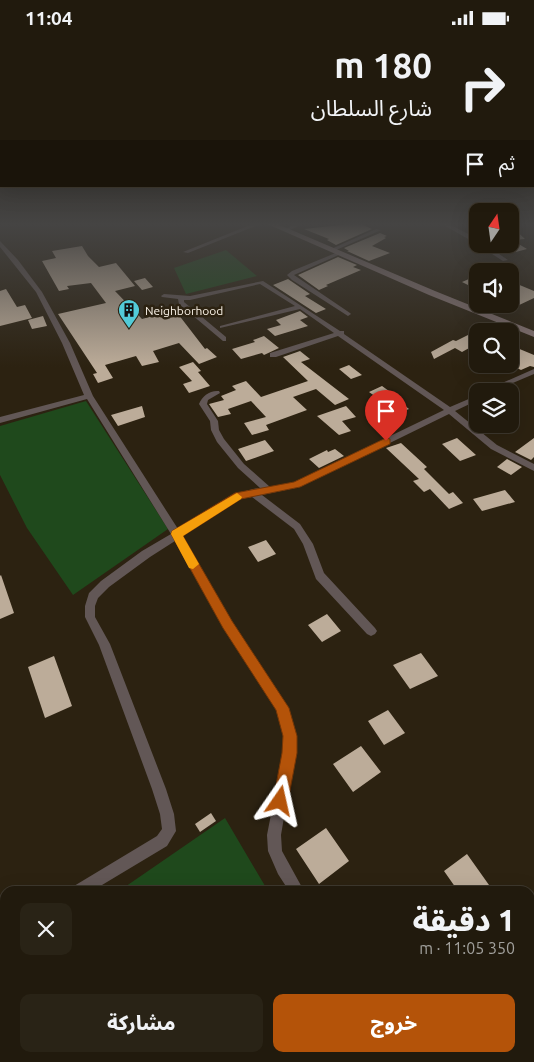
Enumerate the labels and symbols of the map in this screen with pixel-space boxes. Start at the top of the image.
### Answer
north arrow [469,203,519,253]
building icon: Neighborhood [117,298,141,329]
place label: Neighborhood [145,304,223,317]
pin [365,390,407,441]
position arrow [253,774,305,826]

